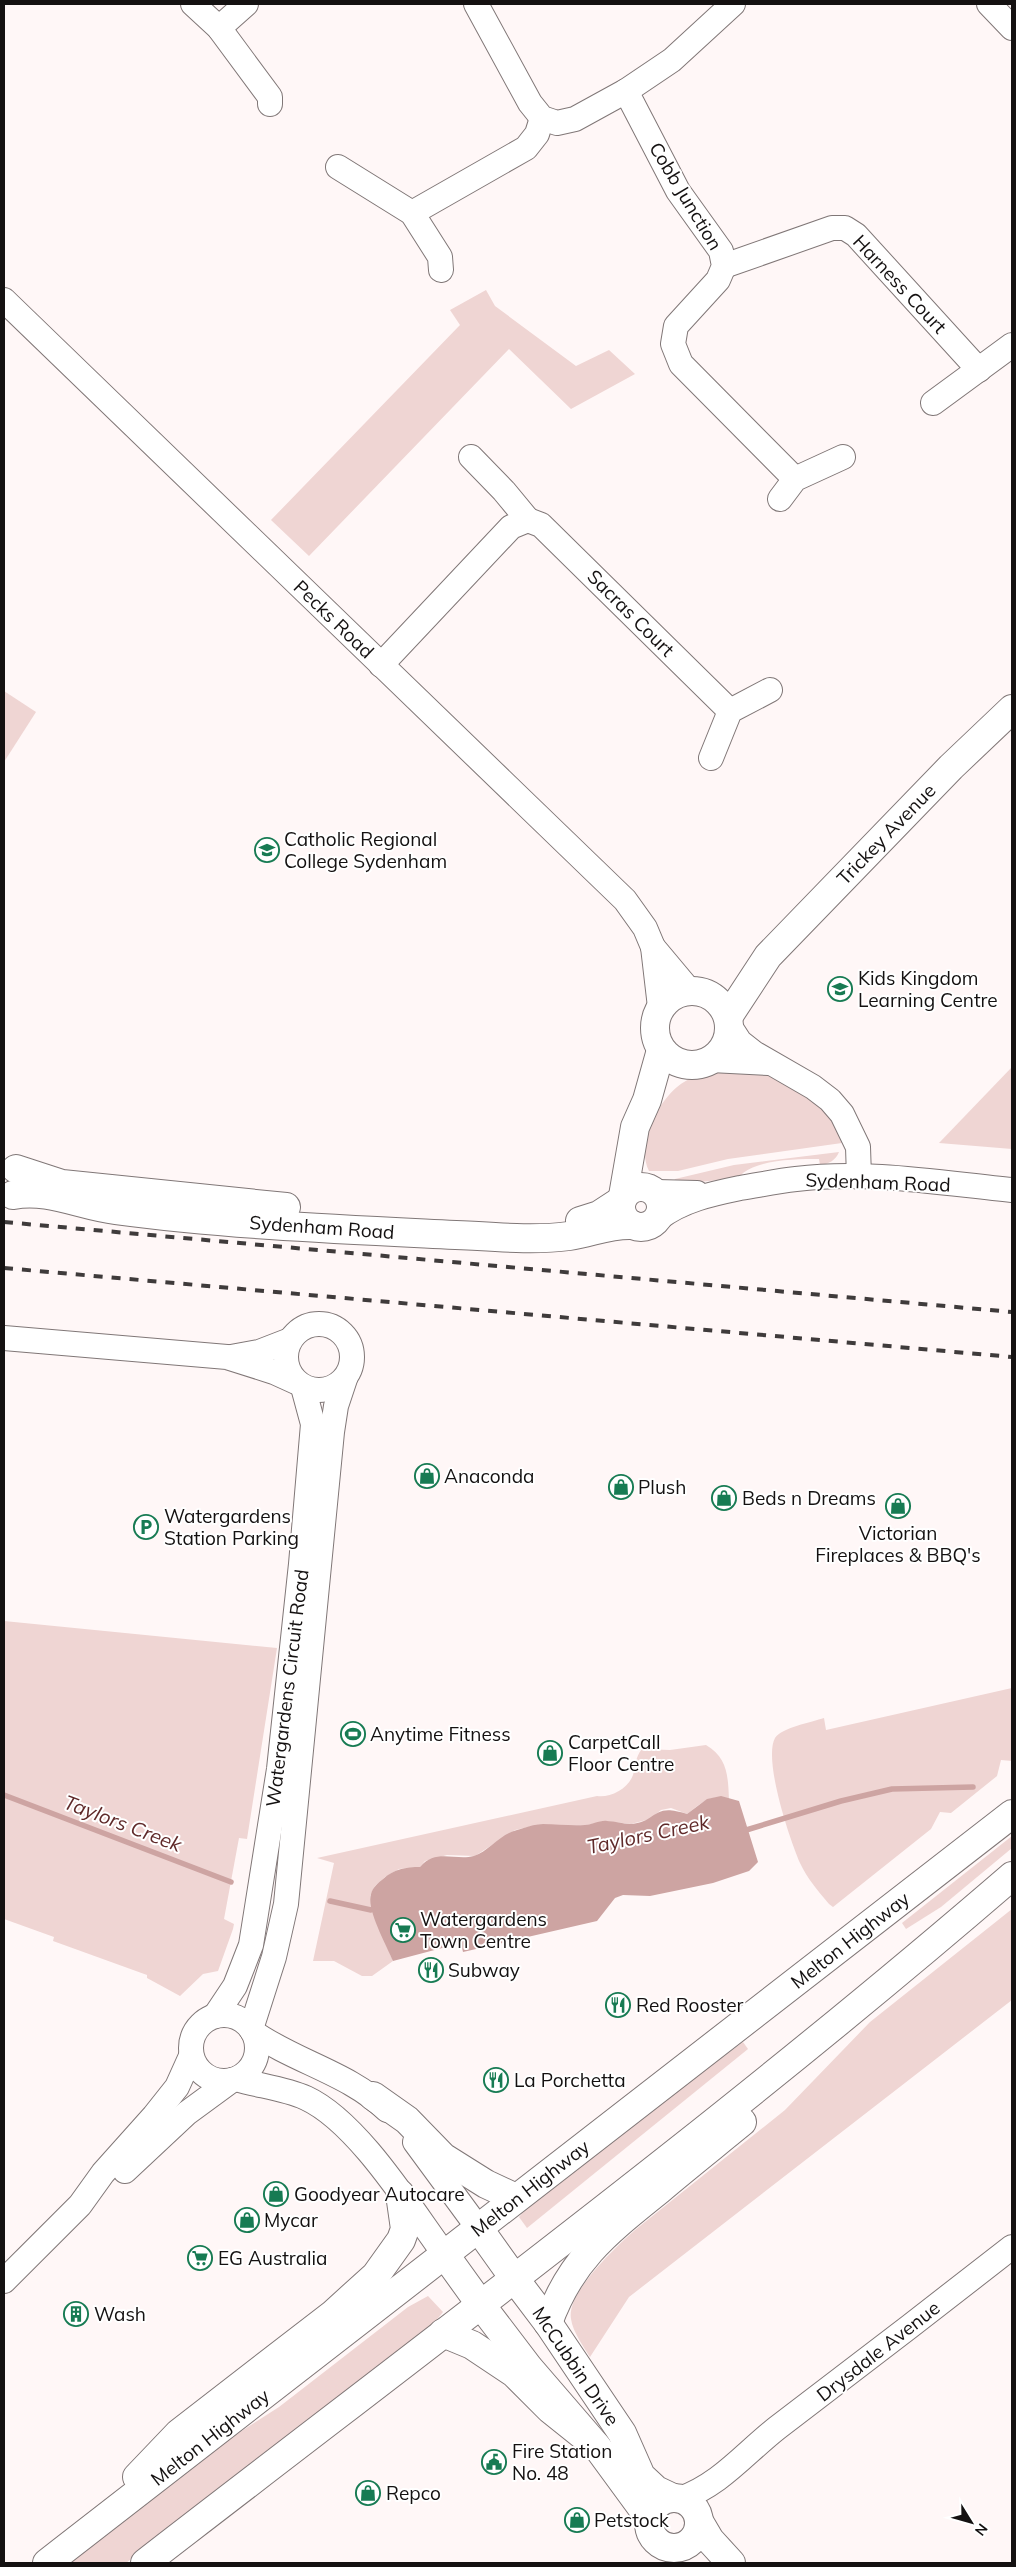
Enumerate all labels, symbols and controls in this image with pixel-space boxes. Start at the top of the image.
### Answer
street label: Cobb Junction [644,138,728,254]
street label: Harness Court [848,230,952,339]
street label: Sacras Court [582,564,680,662]
street label: Pecks Road [289,575,379,663]
street label: Trickey Avenue [832,778,940,890]
place label: Catholic Regional College Sydenham [284,827,447,873]
school or university icon: Catholic Regional College Sydenham [254,837,280,863]
place label: Kids Kingdom Learning Centre [858,966,998,1012]
school or university icon: Kids Kingdom Learning Centre [827,976,853,1002]
street label: Sydenham Road [805,1167,951,1197]
street label: Sydenham Road [249,1210,395,1244]
shop icon: Anaconda [414,1463,440,1489]
place label: Anaconda [444,1464,535,1488]
shop icon: Plush [608,1474,634,1500]
place label: Plush [638,1475,686,1499]
shop icon: Beds n Dreams [711,1485,737,1511]
place label: Beds n Dreams [742,1486,876,1510]
shop icon: Victorian Fireplaces & BBQ's [885,1493,911,1519]
place label: Watergardens Station Parking [164,1504,299,1550]
parking icon: Watergardens Station Parking [133,1514,159,1540]
place label: Victorian Fireplaces & BBQ's [815,1521,981,1567]
street label: Watergardens Circuit Road [261,1568,313,1808]
sports icon: Anytime Fitness [340,1721,366,1747]
place label: Anytime Fitness [370,1722,511,1746]
place label: CarpetCall Floor Centre [568,1730,674,1776]
shop icon: CarpetCall Floor Centre [537,1740,563,1766]
water label: Taylors Creek [60,1789,186,1857]
water label: Taylors Creek [585,1809,712,1859]
street label: Melton Highway [786,1886,914,1994]
place label: Watergardens Town Centre [420,1907,547,1953]
supermarket icon: Watergardens Town Centre [390,1917,416,1943]
restaurant icon: Subway [418,1957,444,1983]
place label: Subway [448,1958,520,1982]
restaurant icon: Red Rooster [605,1992,631,2018]
place label: Red Rooster [636,1993,743,2017]
restaurant icon: La Porchetta [483,2067,509,2093]
place label: La Porchetta [514,2068,626,2092]
street label: Melton Highway [466,2134,594,2242]
shop icon: Goodyear Autocare [263,2181,289,2207]
place label: Goodyear Autocare [294,2182,465,2206]
shop icon: Mycar [234,2207,260,2233]
place label: Mycar [264,2208,318,2232]
supermarket icon: EG Australia [187,2245,213,2271]
place label: EG Australia [218,2246,328,2270]
street label: Drysdale Avenue [812,2295,944,2407]
building icon: Wash [63,2301,89,2327]
place label: Wash [94,2302,146,2326]
street label: McCubbin Drive [527,2302,625,2430]
street label: Melton Highway [146,2383,274,2491]
place label: Fire Station No. 48 [512,2439,612,2485]
public building icon: Fire Station No. 48 [481,2449,507,2475]
shop icon: Repco [355,2480,381,2506]
place label: Repco [386,2481,441,2505]
north arrow [946,2497,996,2547]
shop icon: Petstock [564,2507,590,2533]
place label: Petstock [594,2508,669,2532]
text: N [971,2520,992,2539]

